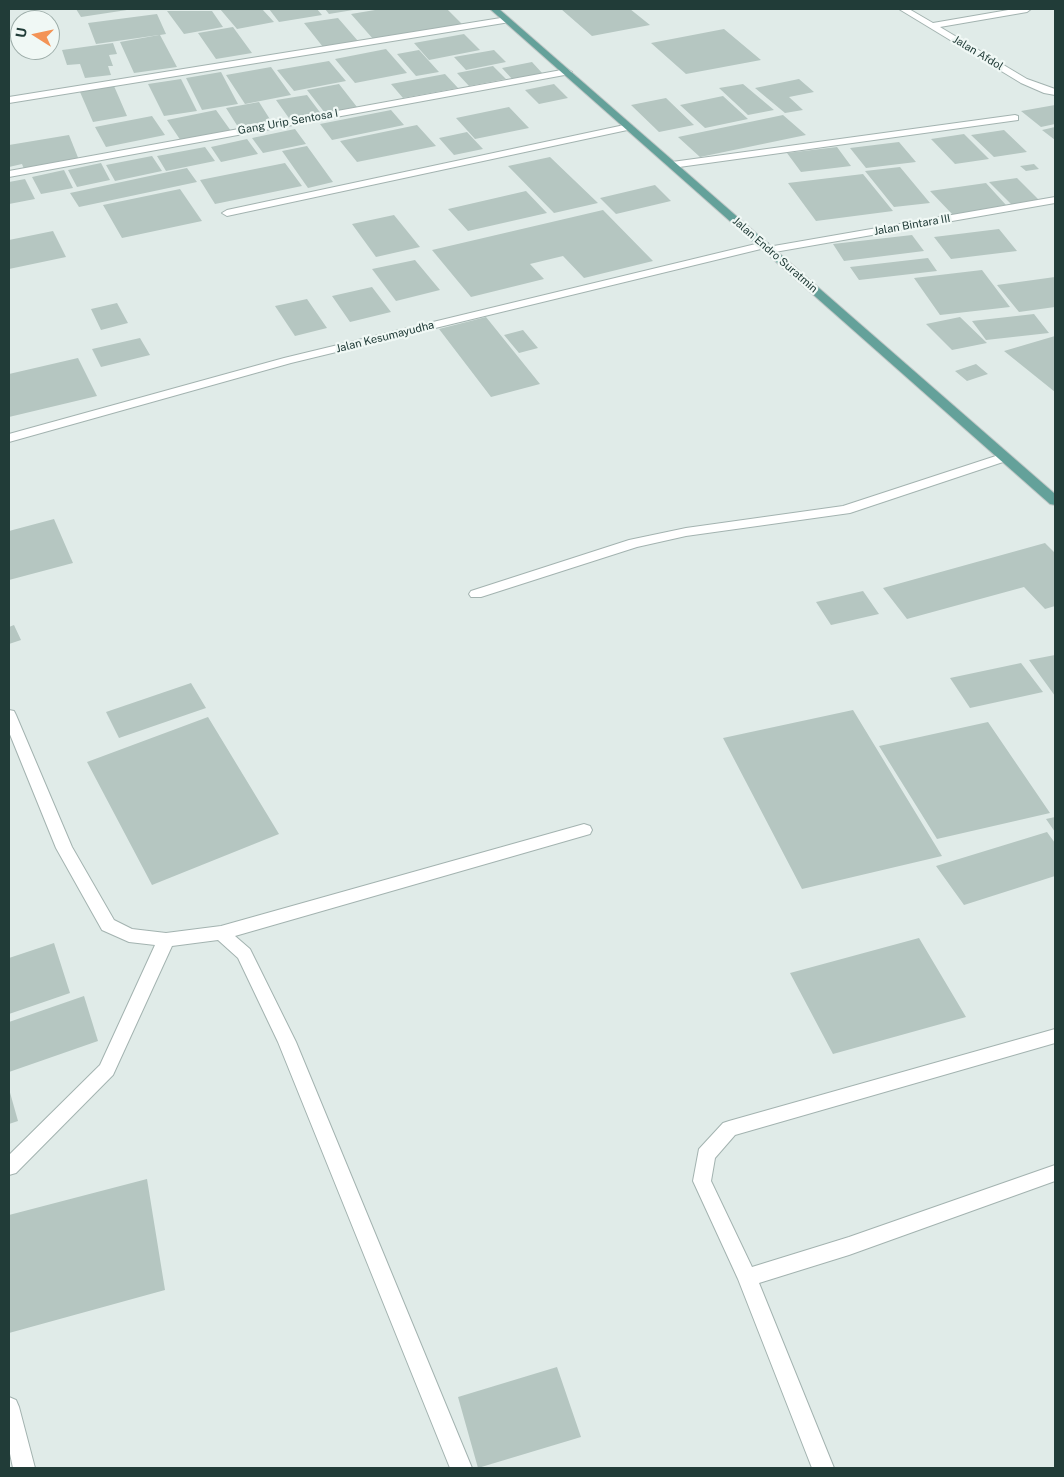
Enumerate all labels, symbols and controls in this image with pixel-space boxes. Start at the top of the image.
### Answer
north arrow [10,10,60,60]
text: U [12,26,30,39]
street label: Jalan Afdol [950,33,1006,73]
street label: Gang Urip Sentosa I [237,107,339,137]
street label: Jalan Bintara III [873,212,951,238]
street label: Jalan Endro Suratmin [730,215,820,295]
street label: Jalan Kesumayudha [334,318,436,356]

